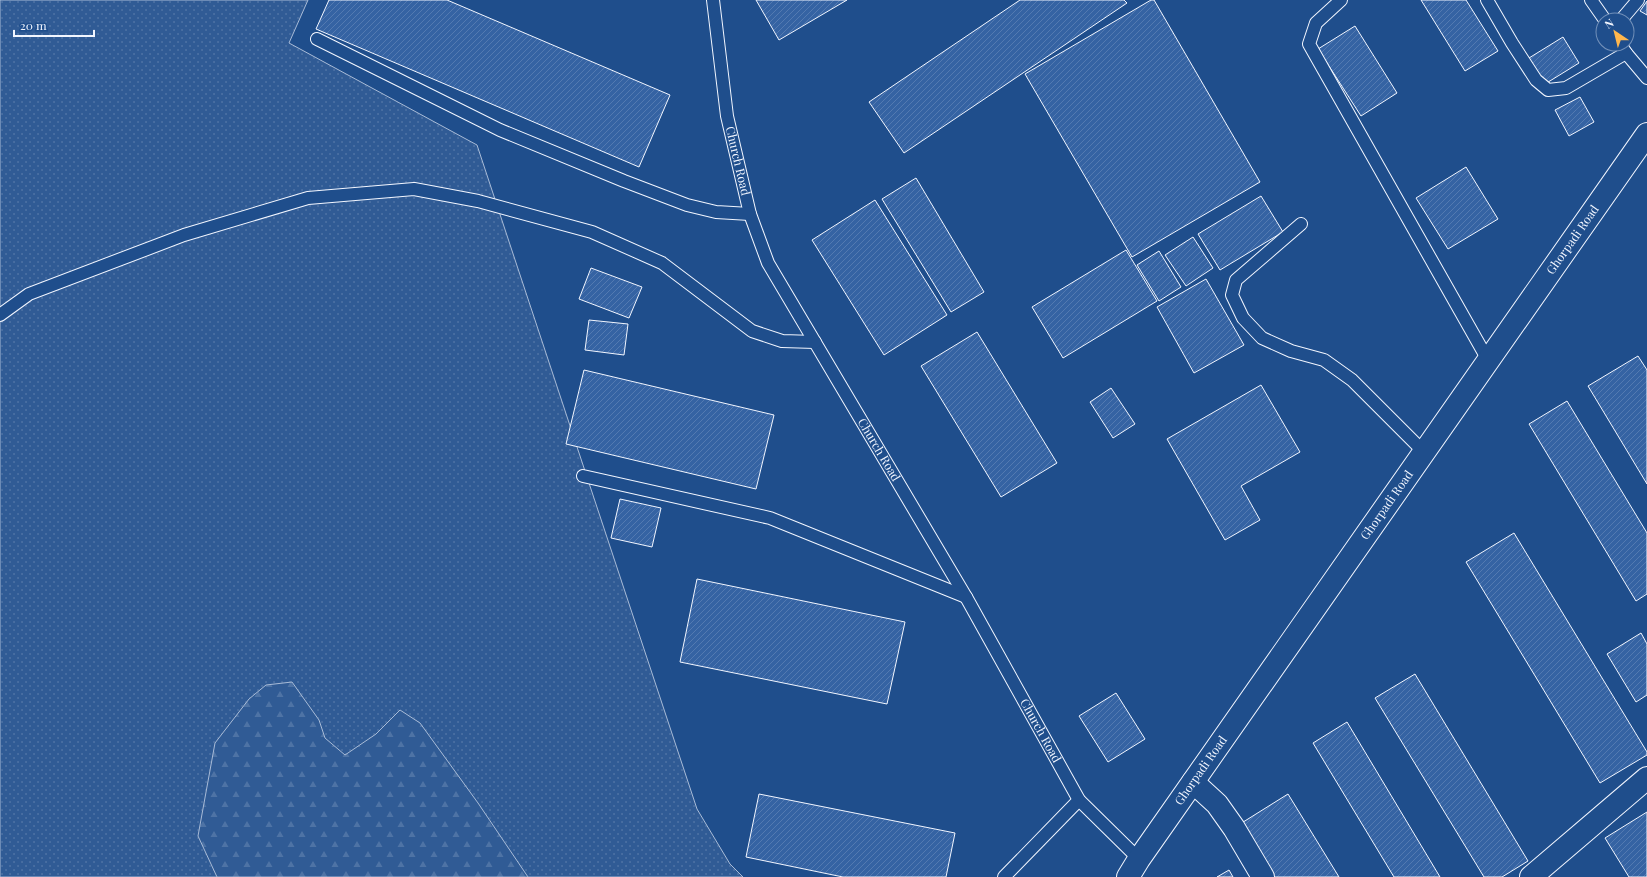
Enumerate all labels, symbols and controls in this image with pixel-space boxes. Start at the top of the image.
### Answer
scale bar [14,12,94,38]
north arrow [1595,12,1635,52]
text: N [1601,15,1617,32]
text: 20 m [20,17,47,33]
street label: Church Road [723,124,754,197]
street label: Ghorpadi Road [1542,202,1602,277]
street label: Church Road [855,415,905,484]
street label: Ghorpadi Road [1356,467,1416,543]
street label: Church Road [1017,695,1065,765]
street label: Ghorpadi Road [1170,732,1230,808]

